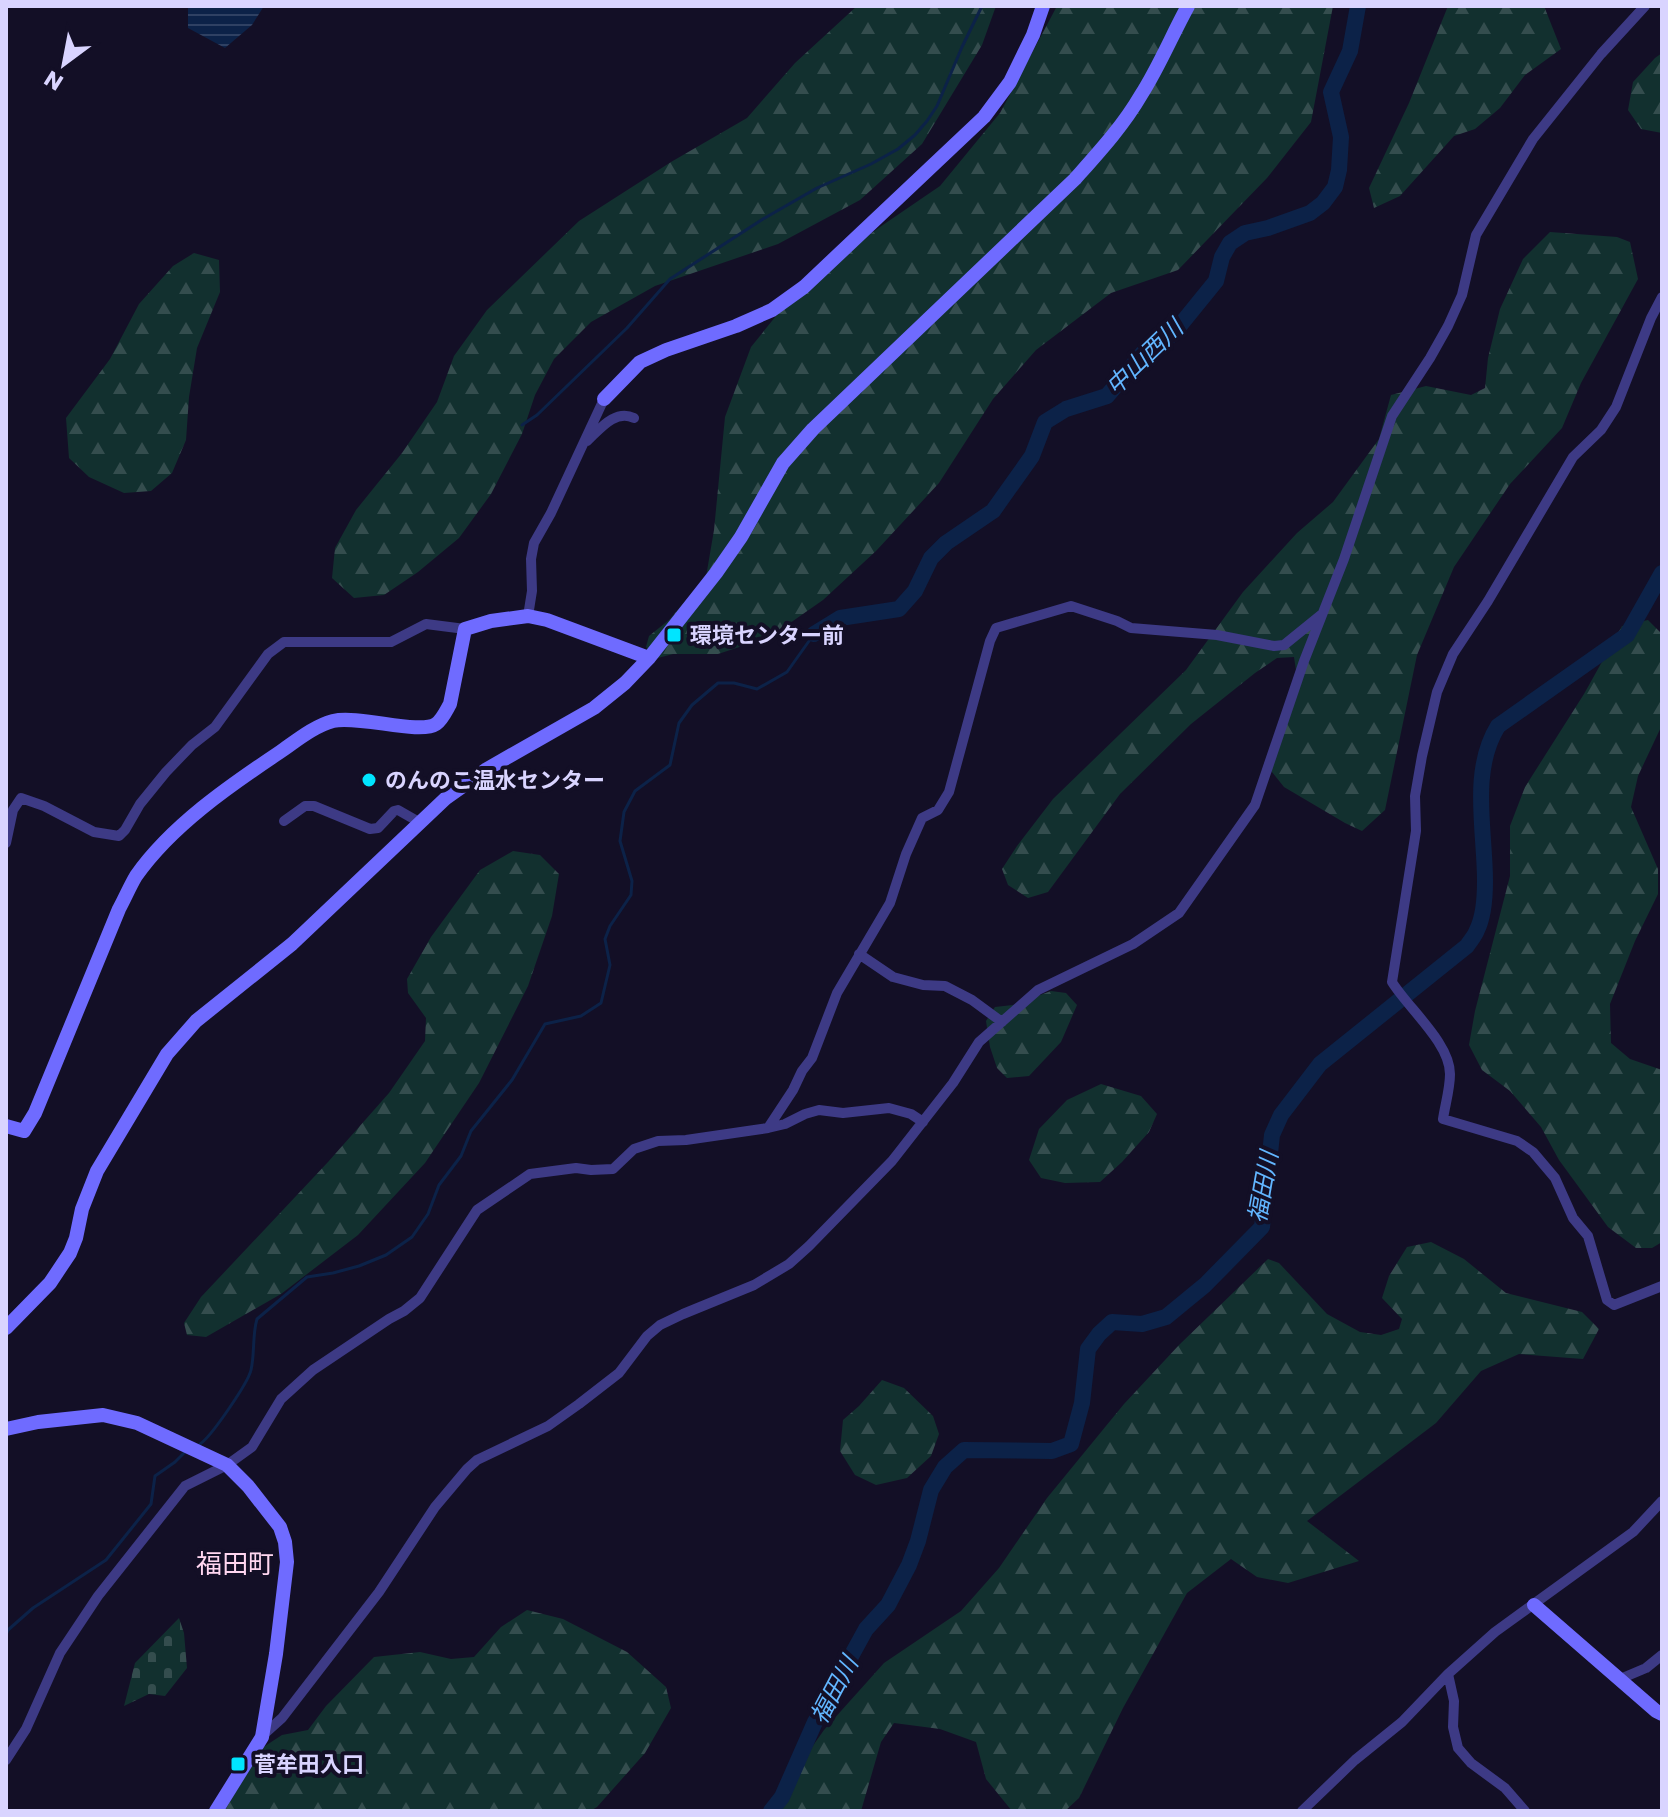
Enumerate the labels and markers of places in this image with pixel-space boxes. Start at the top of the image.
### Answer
place label: 環境センター前 [690,620,844,651]
marker: 環境センター前 [665,626,683,644]
place label: のんのこ温水センター [385,765,605,796]
marker: のんのこ温水センター [360,771,378,789]
place label: 菅牟田入口 [254,1749,364,1780]
marker: 菅牟田入口 [229,1755,247,1773]

